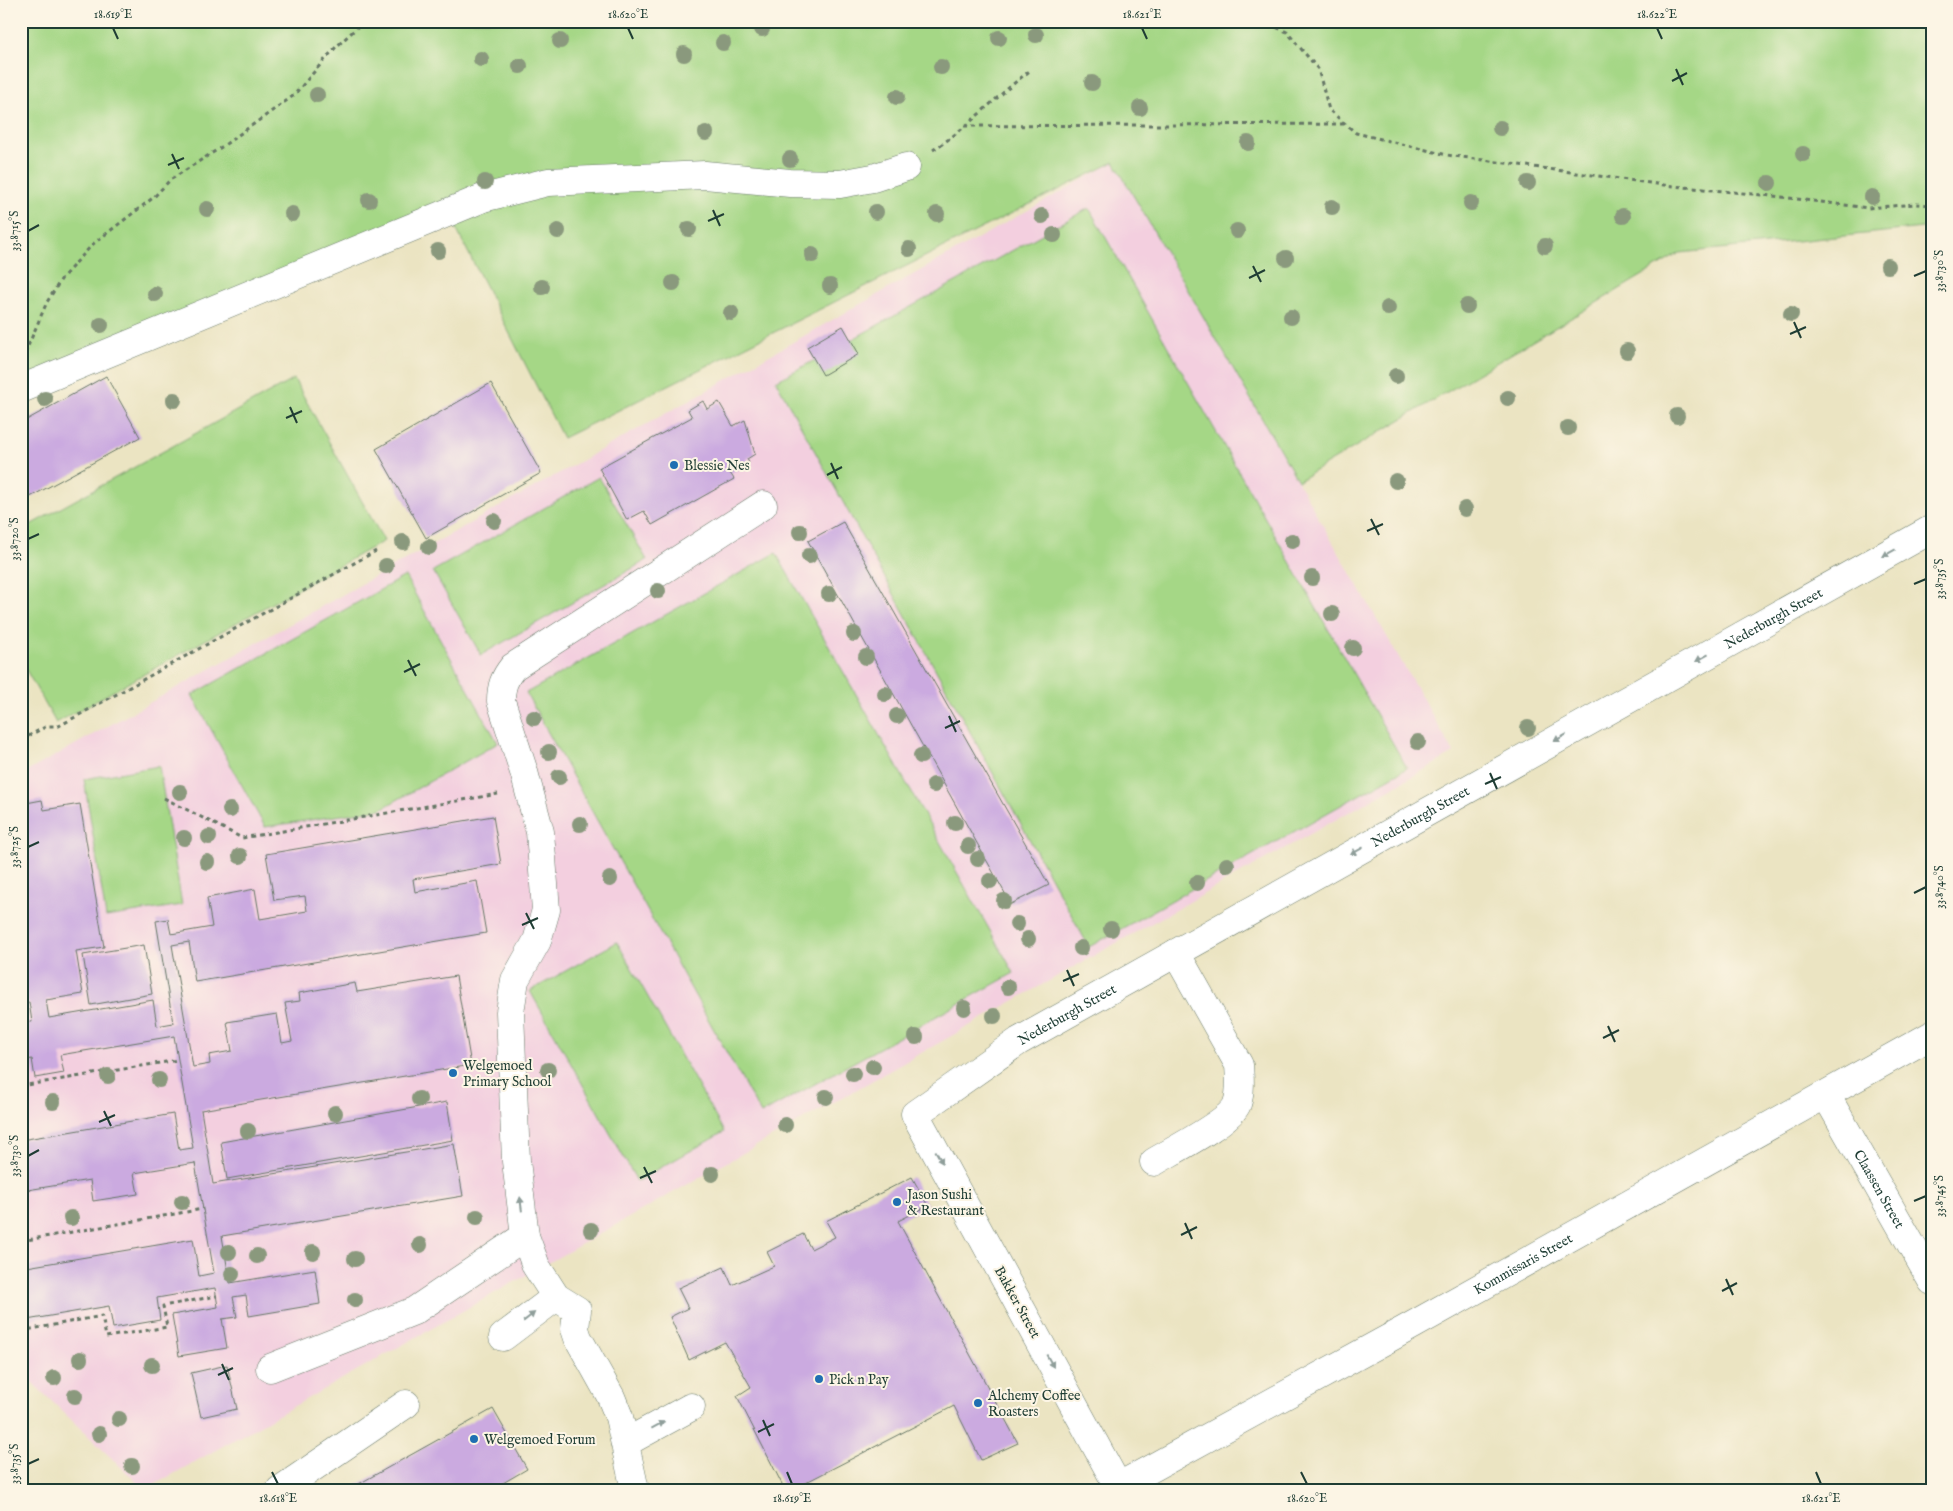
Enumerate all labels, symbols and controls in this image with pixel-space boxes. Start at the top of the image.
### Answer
text: 18.619°E [94,7,132,22]
text: 18.620°E [608,7,648,22]
text: 18.621°E [1122,7,1162,22]
text: 18.622°E [1637,7,1677,22]
text: 33.8715°S [7,211,22,251]
text: 33.8730°S [1932,250,1947,292]
place label: Blessie Nes [684,457,750,475]
marker: Blessie Nes [668,459,680,471]
text: 33.8720°S [7,517,22,561]
one-way arrow [1883,548,1896,557]
text: 33.8735°S [1932,559,1947,599]
street label: Nederburgh Street [1721,584,1826,654]
one-way arrow [1694,654,1709,662]
one-way arrow [1553,733,1567,742]
street label: Nederburgh Street [1368,782,1473,852]
text: 33.8725°S [7,826,22,868]
one-way arrow [1351,847,1364,856]
text: 33.8740°S [1932,865,1947,909]
street label: Nederburgh Street [1015,980,1120,1050]
place label: Welgemoed Primary School [463,1057,552,1091]
marker: Welgemoed Primary School [447,1067,459,1079]
text: 33.8730°S [7,1135,22,1177]
street label: Claassen Street [1849,1147,1908,1232]
one-way arrow [934,1150,943,1164]
text: 33.8745°S [1932,1175,1947,1217]
place label: Jason Sushi & Restaurant [905,1186,984,1220]
one-way arrow [517,1195,525,1211]
marker: Jason Sushi & Restaurant [891,1196,903,1208]
street label: Kommissaris Street [1471,1230,1576,1299]
street label: Bakker Street [990,1263,1044,1342]
one-way arrow [523,1312,536,1322]
one-way arrow [1046,1354,1054,1369]
place label: Pick n Pay [829,1371,889,1389]
marker: Pick n Pay [813,1373,825,1385]
place label: Alchemy Coffee Roasters [987,1387,1081,1421]
marker: Alchemy Coffee Roasters [972,1397,984,1409]
one-way arrow [651,1421,666,1429]
place label: Welgemoed Forum [484,1431,596,1449]
marker: Welgemoed Forum [468,1433,480,1445]
text: 33.8735°S [7,1444,22,1484]
text: 18.618°E [259,1491,297,1506]
text: 18.619°E [773,1491,811,1506]
text: 18.620°E [1287,1491,1327,1506]
text: 18.621°E [1801,1491,1841,1506]

